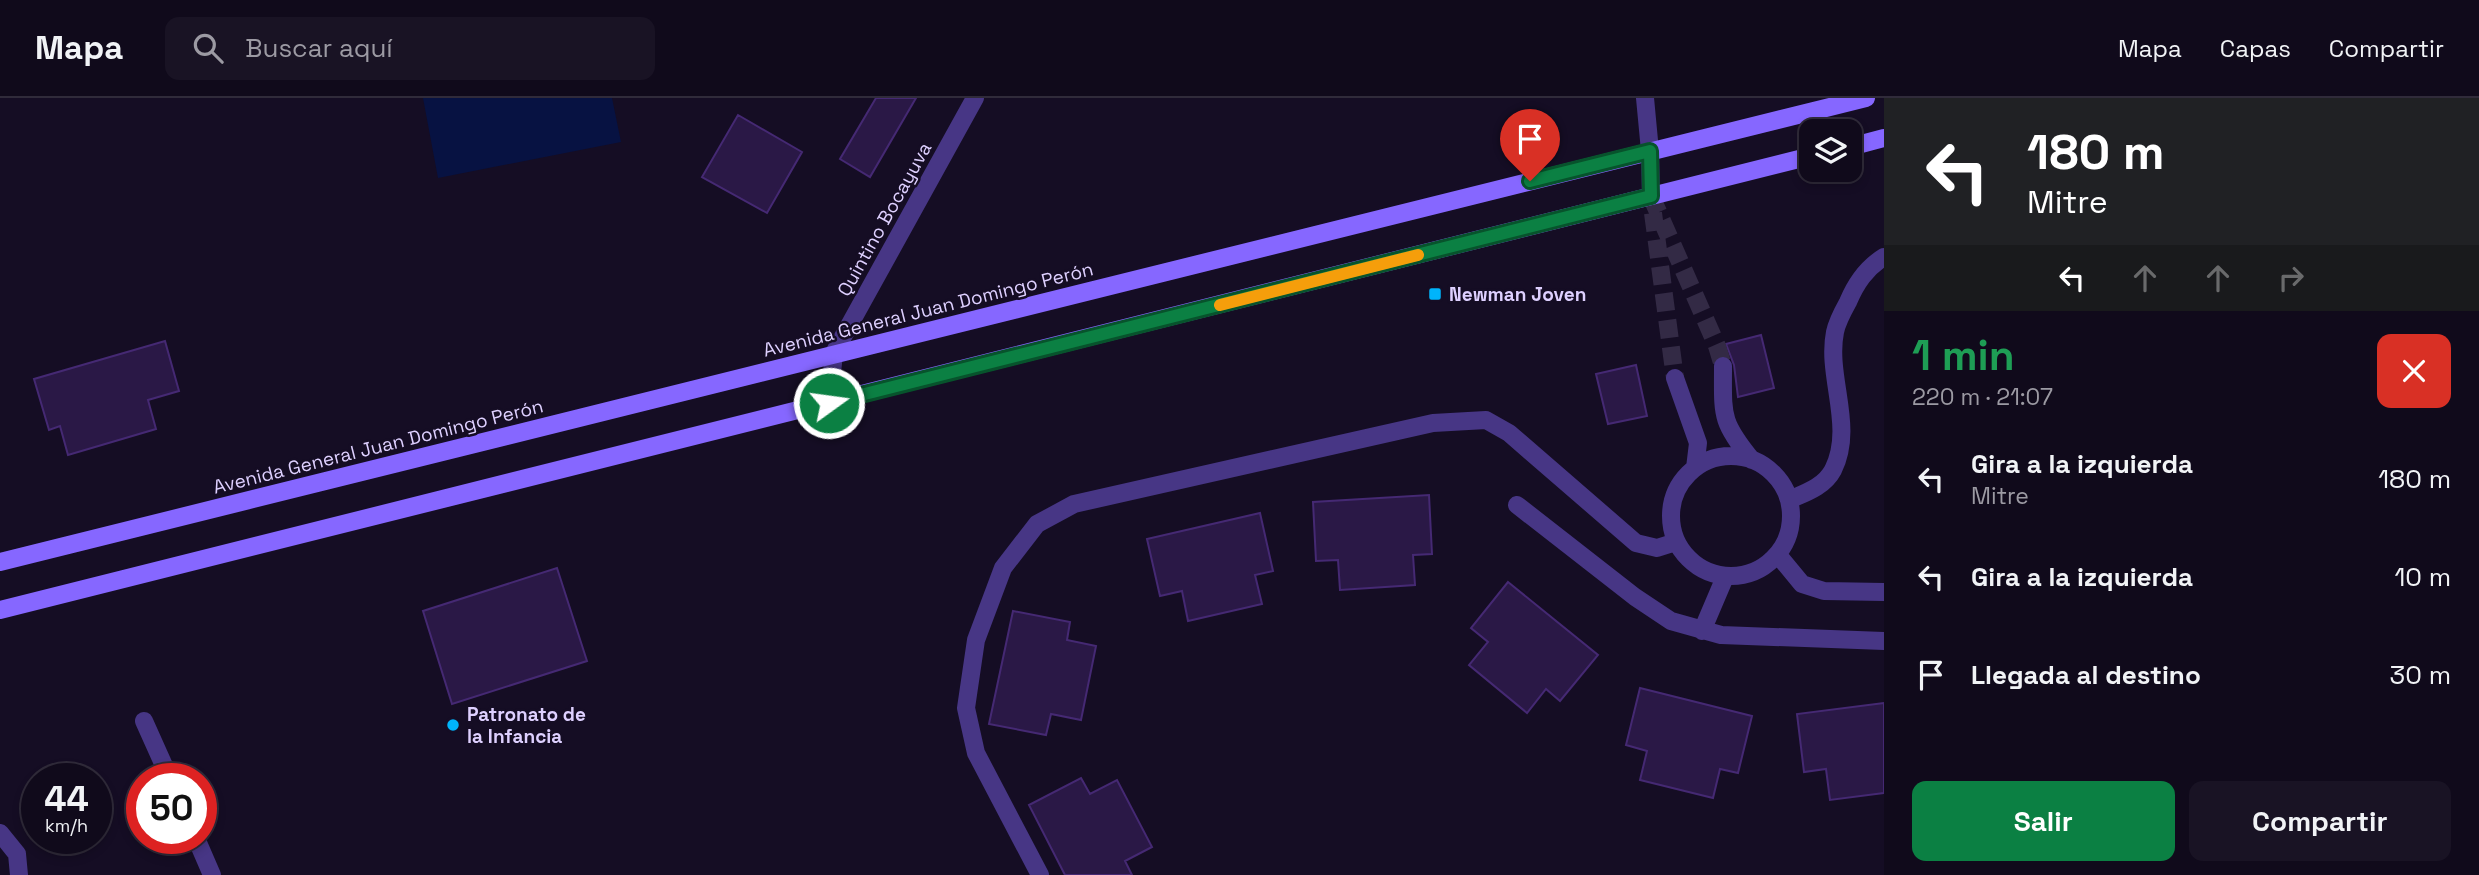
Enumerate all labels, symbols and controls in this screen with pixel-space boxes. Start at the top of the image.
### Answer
search box [165,17,655,80]
text: Mapa [35,27,123,69]
icon: search [189,29,227,67]
text: Buscar aquí [245,31,393,65]
text: Mapa [2118,33,2182,64]
text: Capas [2220,33,2291,64]
text: Compartir [2329,33,2444,64]
pin [1500,109,1560,181]
map controls [1799,119,1862,182]
button: layers [1799,119,1862,182]
icon: arrive [1511,120,1549,158]
text: 180 m [2027,121,2165,183]
icon: left [1912,126,2003,217]
street label: Quintino Bocayuva [832,138,937,301]
text: Mitre [2027,182,2108,222]
street label: Avenida General Juan Domingo Perón [760,256,1096,363]
icon: left [2053,259,2091,297]
icon: ahead [2126,259,2164,297]
icon: ahead [2199,259,2237,297]
icon: right [2272,259,2310,297]
place label: Newman Joven [1449,282,1586,307]
marker: Newman Joven [1427,286,1443,302]
text: 1 min [1912,329,2015,382]
button: close [2377,334,2451,408]
position arrow [792,366,866,440]
text: 220 m · 21:07 [1912,382,2053,412]
street label: Avenida General Juan Domingo Perón [210,393,546,500]
text: Gira a la izquierda [1971,447,2193,481]
icon: left [1912,460,1950,498]
text: 180 m [2378,462,2451,496]
text: Mitre [1971,481,2029,511]
icon: left [1912,558,1950,596]
text: Gira a la izquierda [1971,560,2193,594]
text: 10 m [2394,560,2451,594]
icon: arrive [1912,656,1950,694]
text: Llegada al destino [1971,658,2201,692]
text: 30 m [2390,658,2451,692]
place label: Patronato de la Infancia [467,702,586,749]
marker: Patronato de la Infancia [445,717,461,733]
speed limit sign: 50 [126,763,217,854]
text: 44 [44,777,89,821]
button: Salir [1912,781,2175,861]
button: Compartir [2189,781,2451,861]
text: km/h [45,814,88,837]

